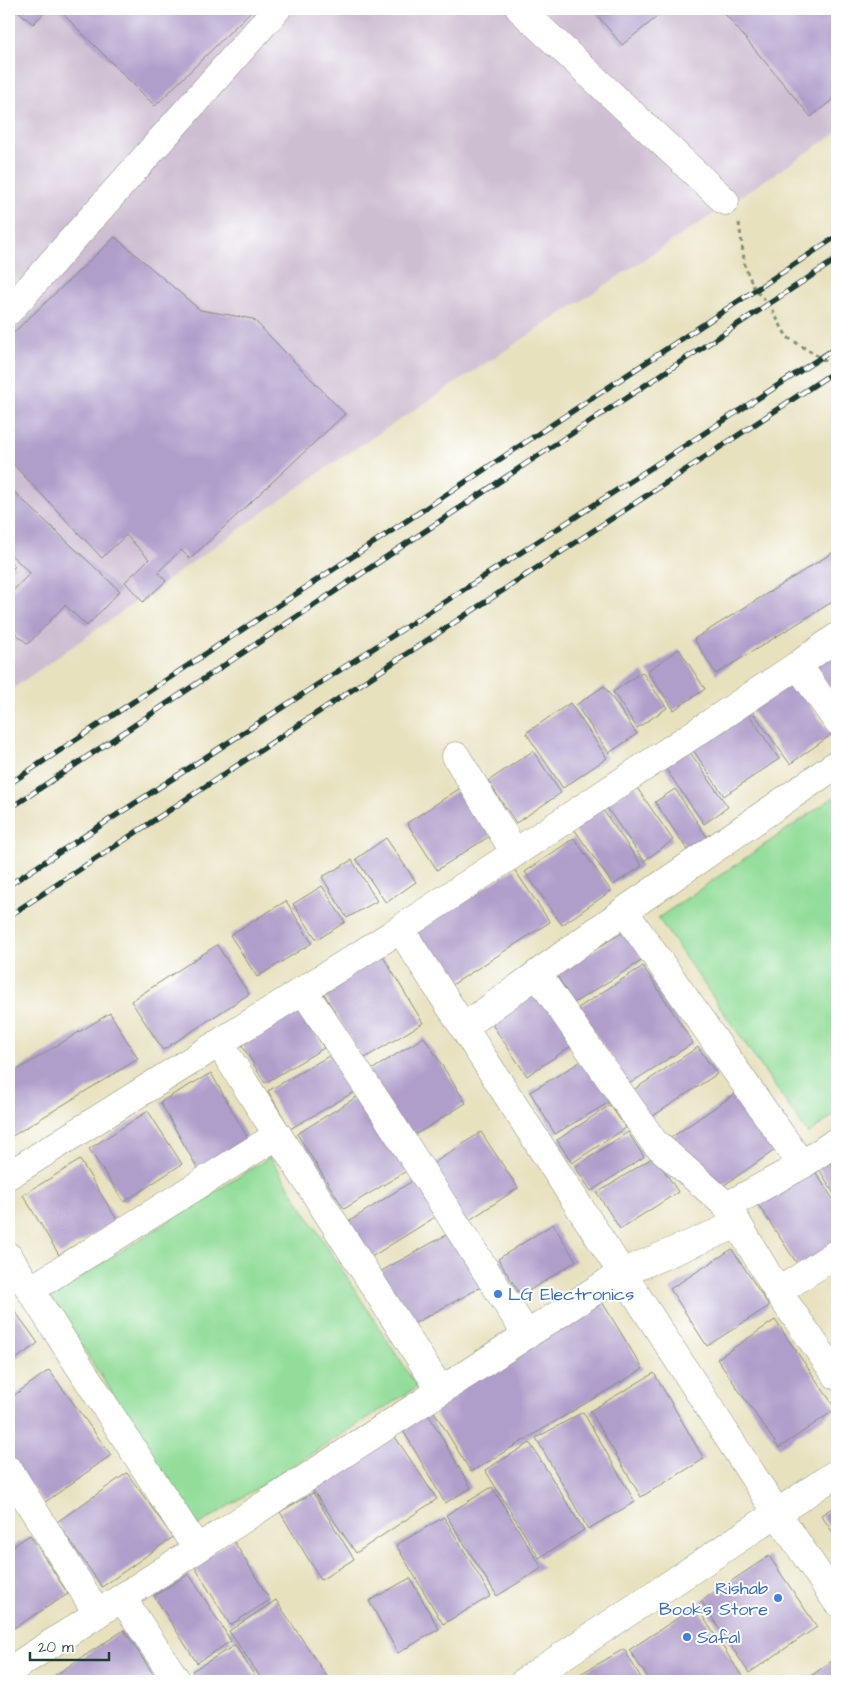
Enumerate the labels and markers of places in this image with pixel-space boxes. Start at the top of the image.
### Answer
place label: LG Electronics [508,1282,634,1307]
marker: LG Electronics [492,1288,504,1300]
place label: Rishab Books Store [659,1576,768,1622]
marker: Rishab Books Store [772,1592,784,1604]
place label: Safal [697,1625,741,1650]
marker: Safal [681,1631,693,1643]

